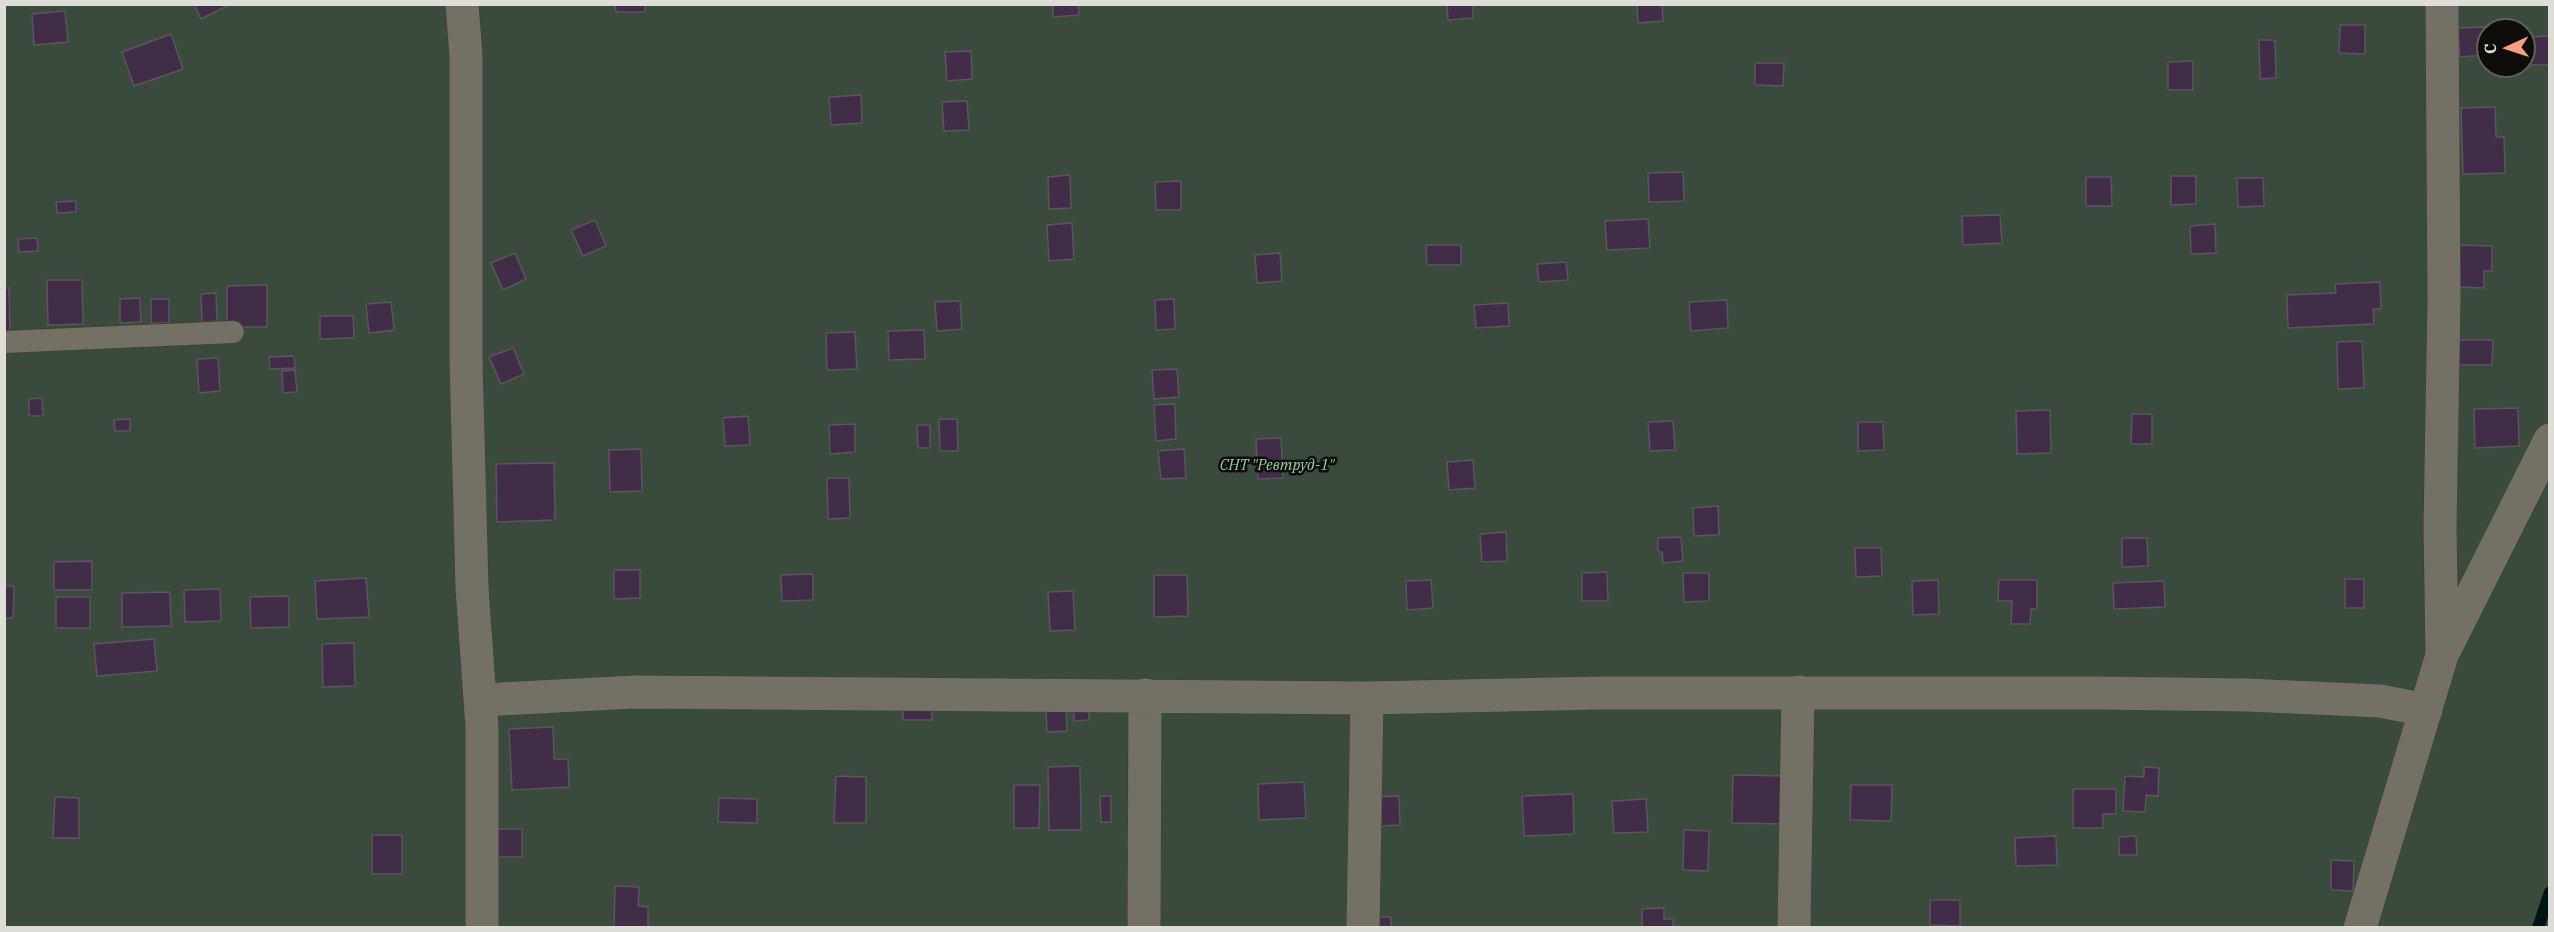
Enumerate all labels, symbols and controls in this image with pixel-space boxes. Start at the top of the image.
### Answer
north arrow [2476,18,2536,78]
text: С [2480,43,2500,55]
park label: СНТ "Ревтруд-1" [1220,457,1334,475]

